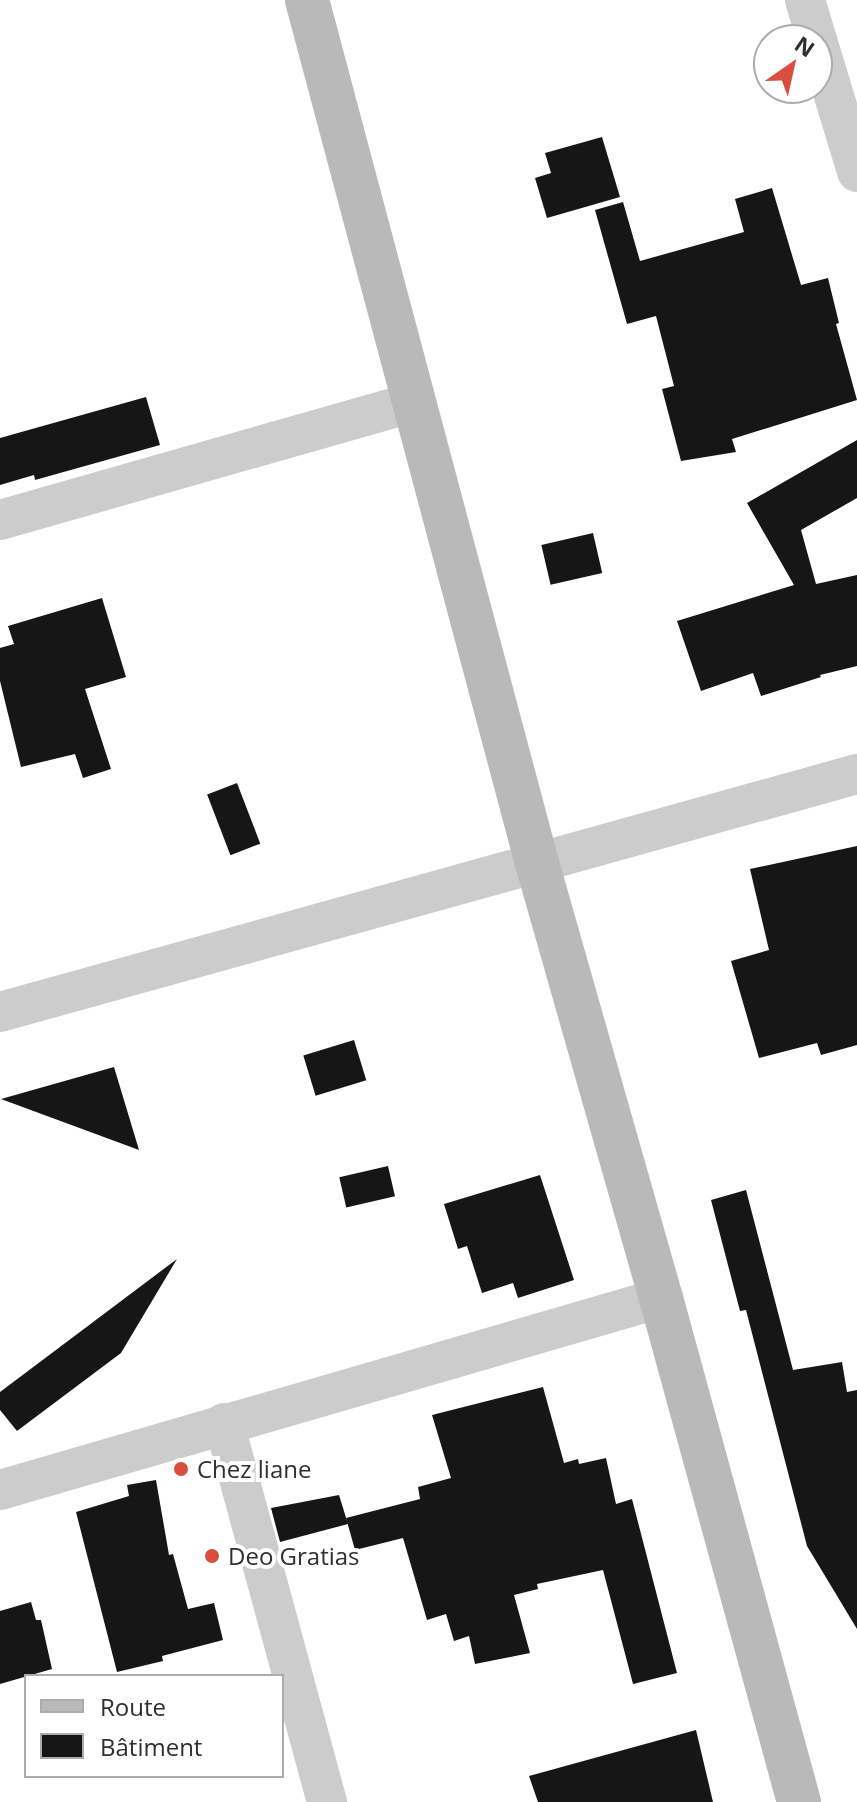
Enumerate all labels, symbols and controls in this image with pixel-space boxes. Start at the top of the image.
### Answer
north arrow [753,24,833,104]
text: N [789,28,821,63]
place label: Chez liane [197,1455,311,1483]
marker: Chez liane [172,1460,190,1478]
place label: Deo Gratias [228,1542,360,1570]
marker: Deo Gratias [203,1547,221,1565]
legend [24,1674,284,1778]
text: Route [100,1690,166,1723]
text: Bâtiment [100,1730,202,1763]

